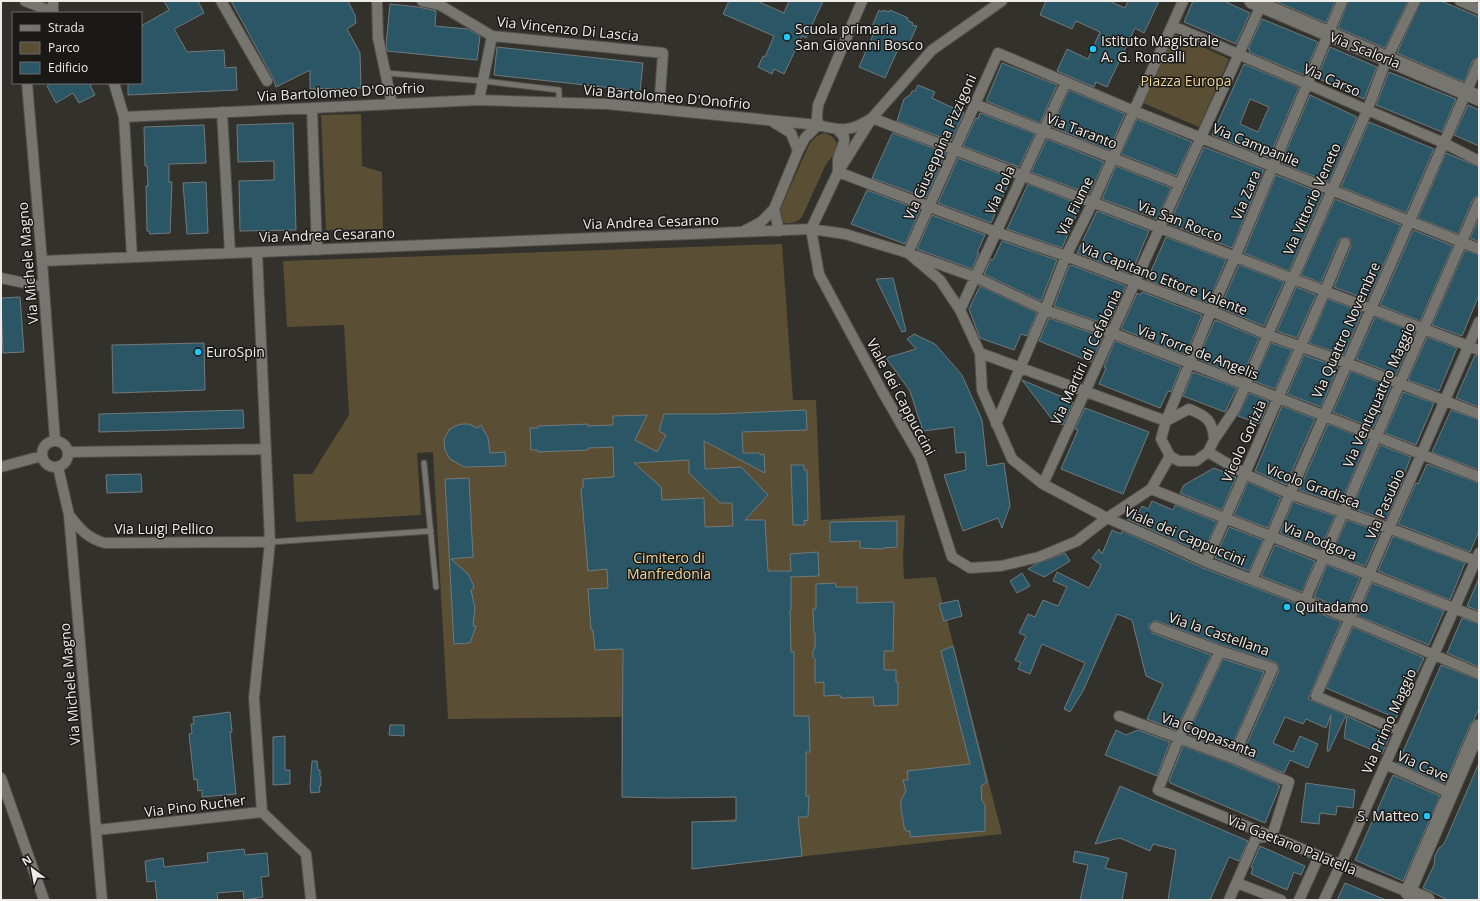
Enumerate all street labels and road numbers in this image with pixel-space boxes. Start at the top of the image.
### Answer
street label: Via Vincenzo Di Lascia [496,12,640,45]
street label: Via Scaloria [1327,27,1403,72]
street label: Via Carso [1301,59,1364,101]
street label: Via Giuseppina Pizzigoni [899,71,980,223]
street label: Via Bartolomeo D'Onofrio [257,78,425,105]
street label: Via Bartolomeo D'Onofrio [583,80,751,113]
street label: Via Taranto [1044,108,1120,153]
street label: Via Campanile [1210,118,1303,171]
street label: Via Vittorio Veneto [1278,140,1345,258]
street label: Via Pola [980,162,1019,217]
street label: Via Zara [1227,167,1265,223]
street label: Via Fiume [1052,173,1097,238]
street label: Via San Rocco [1135,196,1226,246]
street label: Via Michele Magno [13,201,42,325]
street label: Via Andrea Cesarano [583,210,719,233]
street label: Via Andrea Cesarano [259,223,395,246]
street label: Via Capitano Ettore Valente [1078,238,1251,319]
street label: Via Quattro Novembre [1307,259,1384,401]
street label: Via Martiri di Cefalonia [1046,286,1125,428]
street label: Via Ventiquattro Maggio [1338,319,1419,470]
street label: Via Torre de Angelis [1135,320,1262,384]
street label: Viale dei Cappuccini [863,335,940,458]
street label: Vicolo Gorizia [1217,397,1270,485]
street label: Vicolo Gradisca [1263,459,1363,512]
street label: Via Pasubio [1361,466,1409,542]
street label: Viale dei Cappuccini [1122,501,1249,570]
street label: Via Podgora [1280,517,1360,564]
street label: Via Luigi Pellico [114,519,214,538]
street label: Via la Castellana [1166,607,1272,660]
street label: Via Michele Magno [55,622,84,746]
street label: Via Primo Maggio [1357,665,1420,777]
street label: Via Coppasanta [1159,708,1260,762]
street label: Via Cave [1394,746,1452,785]
street label: Via Pino Rucher [143,790,247,821]
street label: Via Gaetano Palatella [1225,810,1360,879]

